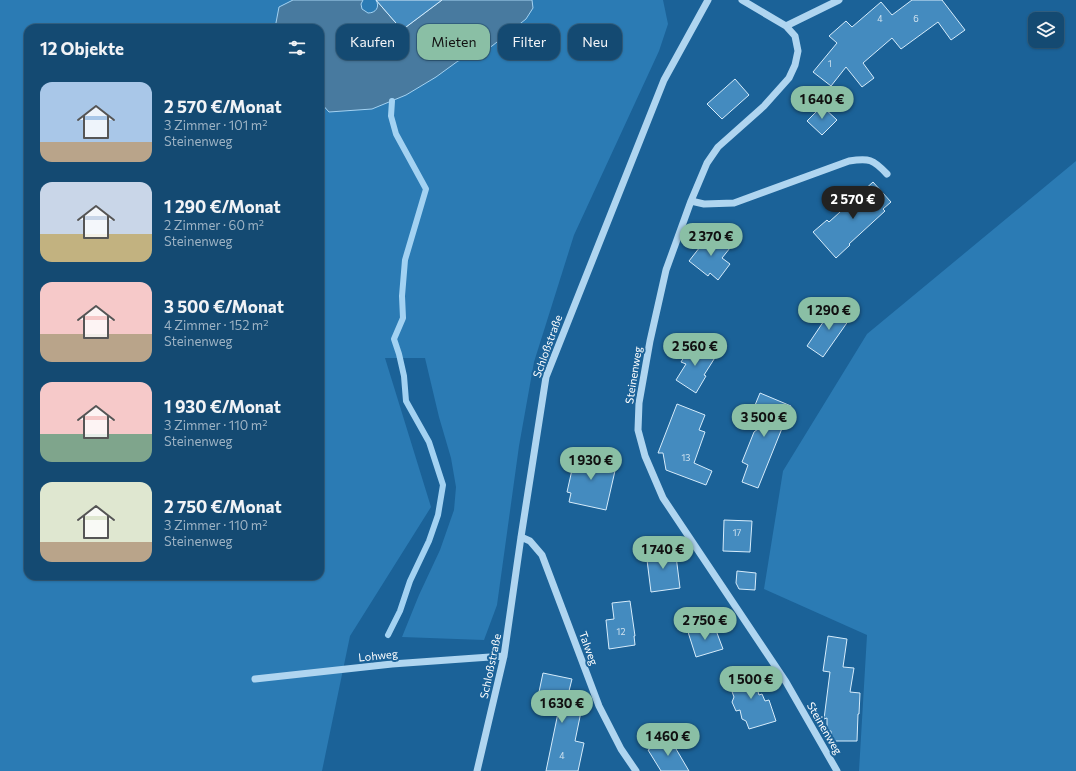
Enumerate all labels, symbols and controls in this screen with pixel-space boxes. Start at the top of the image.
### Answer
map controls [1028,12,1064,48]
button: layers [1028,12,1064,48]
house number: 4 [877,13,883,24]
house number: 6 [913,13,919,24]
chip: Kaufen [336,24,409,60]
chip: Mieten [417,24,490,60]
chip: Filter [498,24,560,60]
chip: Neu [568,24,622,60]
icon: filters [286,37,308,59]
text: 12 Objekte [40,38,124,59]
house number: 1 [828,58,832,69]
pin: 1 640 € [785,86,859,120]
text: 1 640 € [800,91,844,107]
text: 2 570 €/Monat [164,96,282,117]
icon: home [72,98,120,146]
text: 3 Zimmer · 101 m² [164,117,267,133]
text: Steinenweg [164,133,233,149]
pin: 2 570 € [816,186,890,220]
text: 2 570 € [831,191,875,207]
text: 1 290 €/Monat [164,196,281,217]
icon: home [72,198,120,246]
text: 2 Zimmer · 60 m² [164,217,264,233]
pin: 2 370 € [674,223,748,257]
text: 2 370 € [689,228,733,244]
text: Steinenweg [164,233,233,249]
text: 3 500 €/Monat [164,296,284,317]
pin: 1 290 € [792,297,866,331]
icon: home [72,298,120,346]
text: 1 290 € [807,302,851,318]
street label: Schloßstraße [530,313,564,379]
text: 4 Zimmer · 152 m² [164,317,268,333]
text: Steinenweg [164,333,233,349]
pin: 2 560 € [658,333,732,367]
text: 2 560 € [672,338,718,354]
street label: Steinenweg [622,345,644,405]
text: 1 930 €/Monat [164,396,281,417]
icon: home [72,398,120,446]
pin: 3 500 € [727,404,801,438]
text: 3 500 € [741,409,787,425]
text: 3 Zimmer · 110 m² [164,417,267,433]
text: Steinenweg [164,433,233,449]
pin: 1 930 € [554,447,628,481]
text: 1 930 € [569,452,613,468]
house number: 13 [682,452,690,463]
text: 2 750 €/Monat [164,496,282,517]
icon: home [72,498,120,546]
text: 3 Zimmer · 110 m² [164,517,267,533]
house number: 17 [733,527,742,538]
text: Steinenweg [164,533,233,549]
pin: 1 740 € [626,536,700,570]
text: 1 740 € [642,541,684,557]
pin: 2 750 € [668,607,742,641]
text: 2 750 € [683,612,727,628]
house number: 12 [617,626,625,637]
street label: Talweg [577,629,601,667]
street label: Schloßstraße [477,632,503,700]
street label: Lohweg [358,646,398,664]
pin: 1 500 € [714,666,788,700]
text: 1 500 € [729,671,773,687]
pin: 1 630 € [525,690,599,724]
text: 1 630 € [540,695,584,711]
street label: Steinenweg [805,700,845,756]
pin: 1 460 € [631,723,705,757]
text: 1 460 € [646,728,690,744]
house number: 4 [559,750,565,761]

